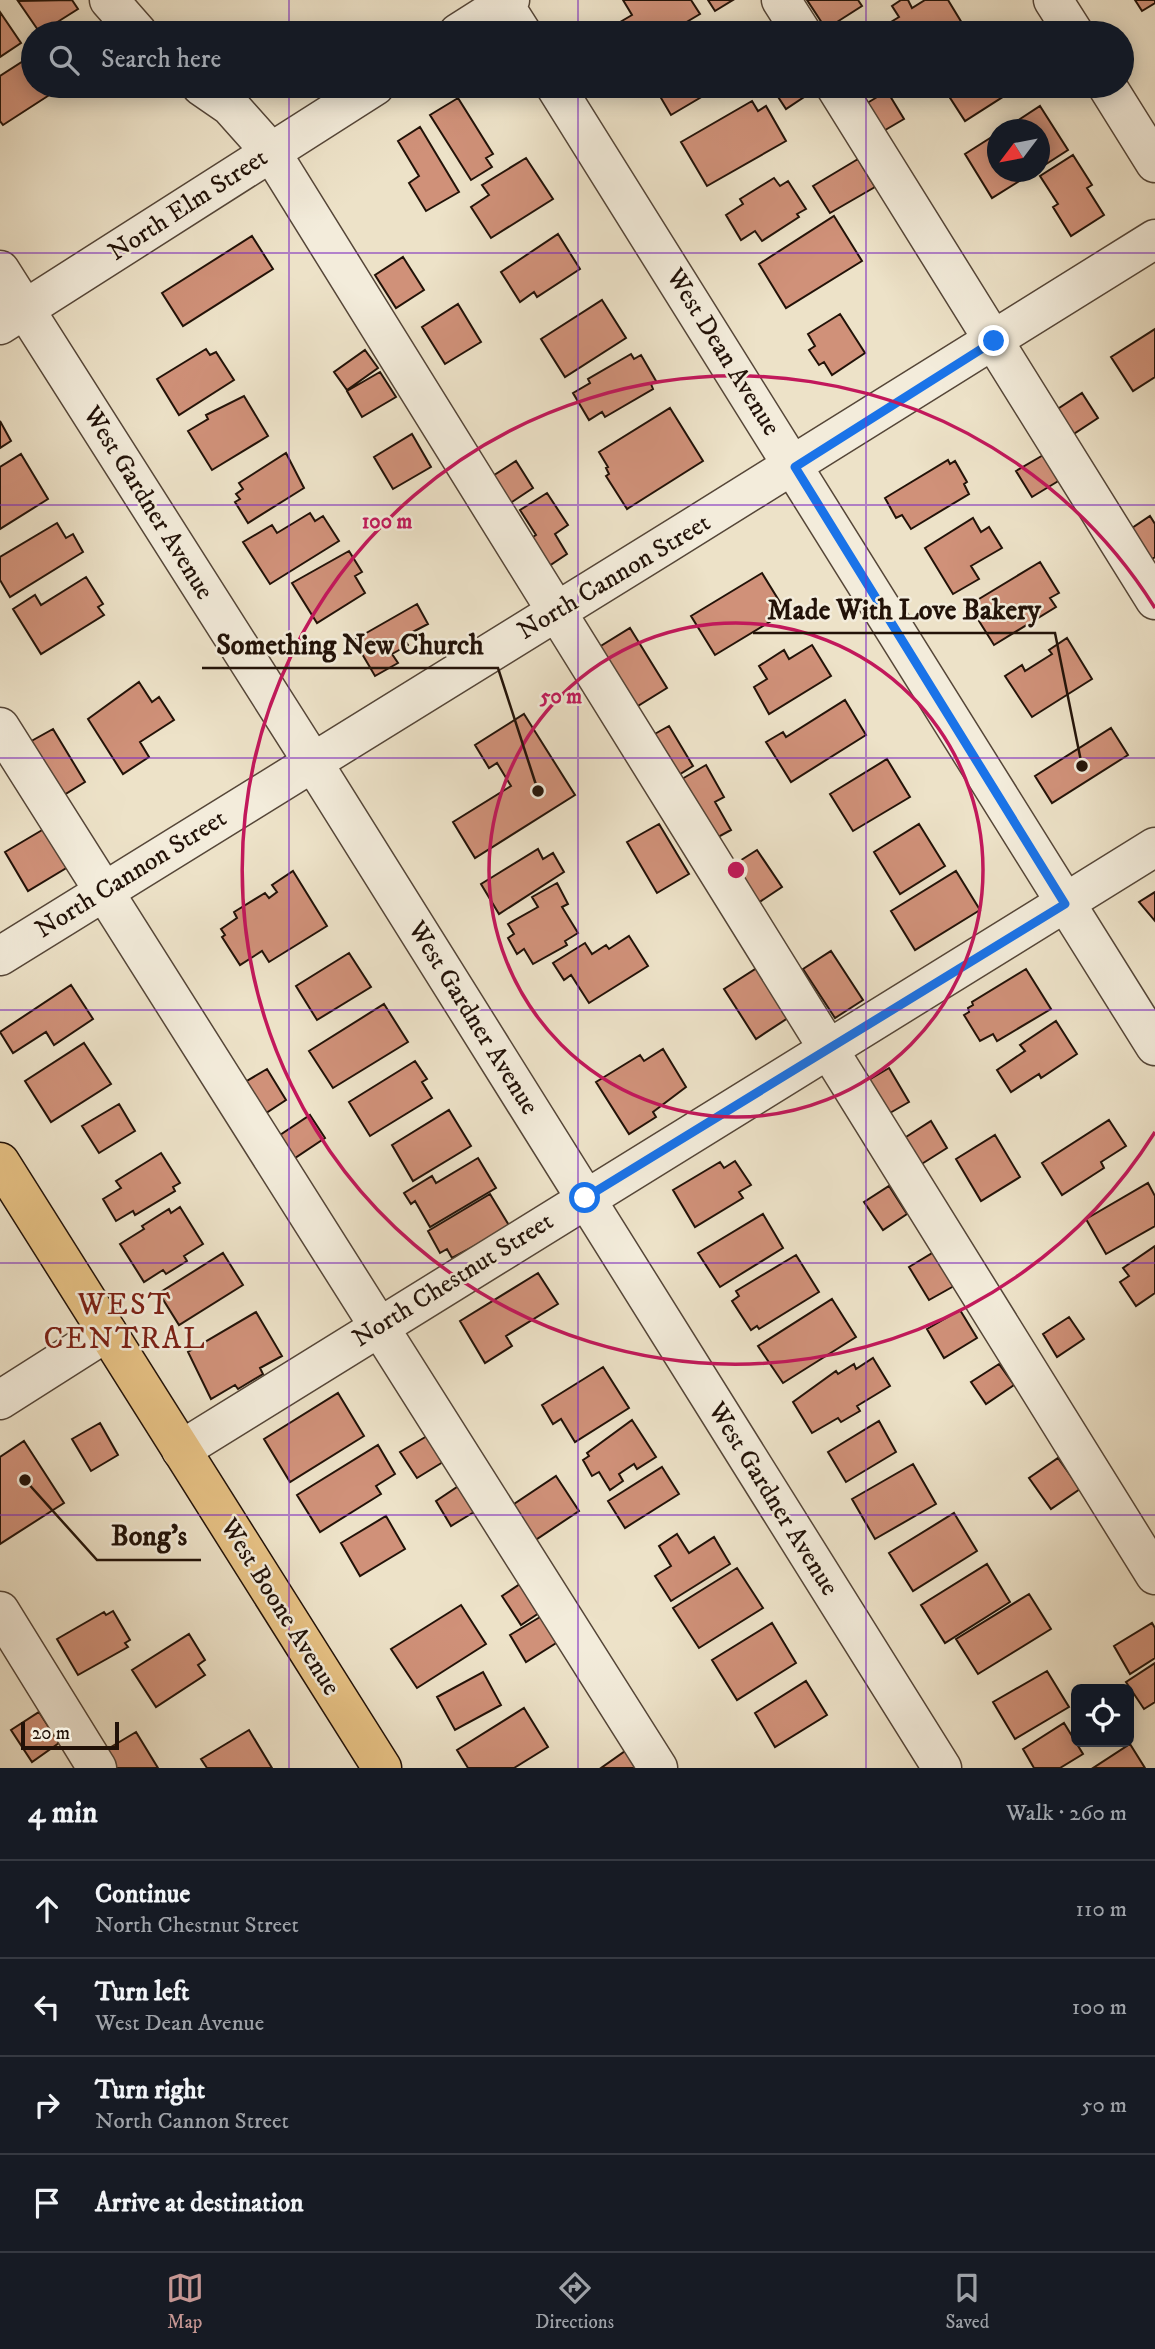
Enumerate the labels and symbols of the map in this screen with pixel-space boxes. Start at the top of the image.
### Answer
north arrow [987,119,1050,182]
street label: North Elm Street [102,141,274,269]
street label: West Dean Avenue [658,261,788,442]
route end [978,325,1009,356]
street label: West Gardner Avenue [75,399,221,606]
street label: North Cannon Street [512,506,716,648]
text: 100 m [362,509,412,535]
callout: Made With Love Bakery [753,584,1055,633]
text: Made With Love Bakery [767,593,1042,628]
callout: Something New Church [202,619,498,668]
text: Something New Church [216,628,484,663]
text: 50 m [539,684,582,710]
street label: North Cannon Street [29,802,233,946]
centre of rings [724,858,748,882]
street label: West Gardner Avenue [400,914,546,1121]
route start [569,1182,600,1213]
street label: North Chestnut Street [346,1205,560,1355]
district label: WEST CENTRAL [43,1287,207,1358]
street label: West Gardner Avenue [700,1395,846,1602]
callout: Bong's [97,1511,201,1560]
street label: West Boone Avenue [212,1512,348,1702]
text: Bong's [111,1519,188,1554]
scale bar [21,1719,119,1751]

